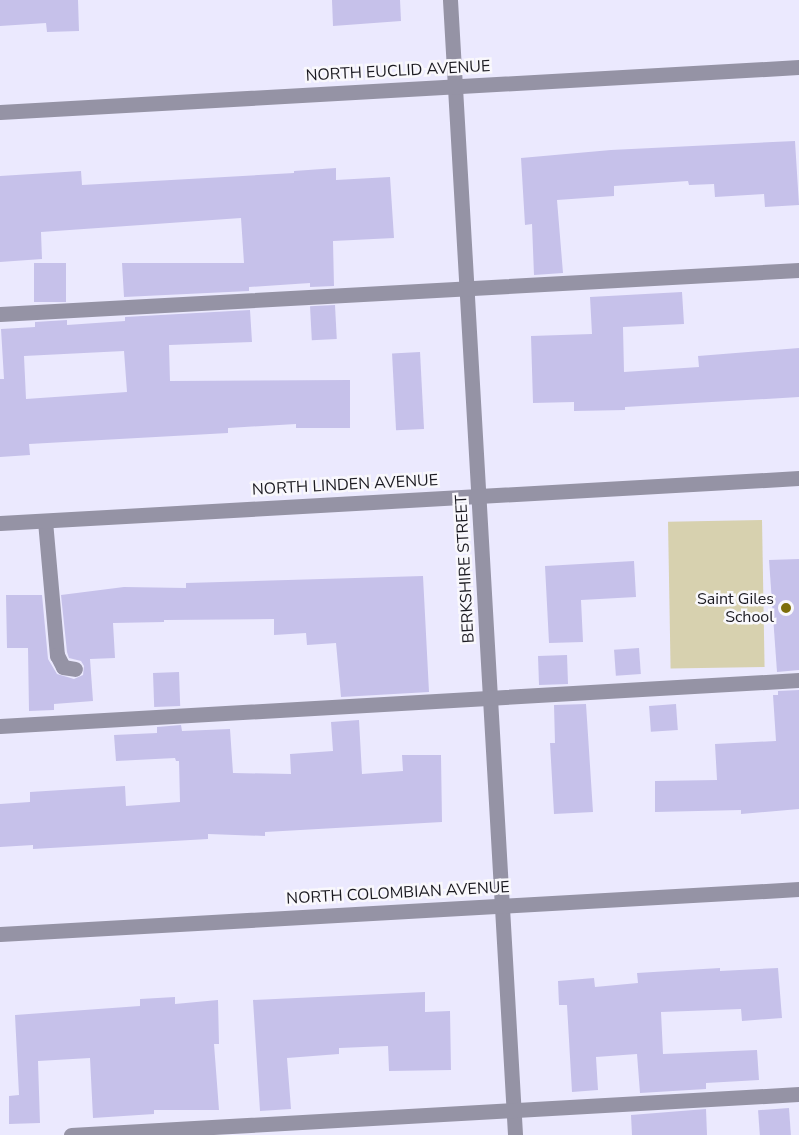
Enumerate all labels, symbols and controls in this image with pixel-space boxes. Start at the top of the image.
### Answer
street label: NORTH EUCLID AVENUE [305,57,491,85]
street label: NORTH LINDEN AVENUE [252,471,438,499]
street label: BERKSHIRE STREET [452,494,478,644]
place label: Saint Giles School [697,589,774,627]
marker: Saint Giles School [779,601,793,615]
street label: NORTH COLOMBIAN AVENUE [286,878,510,908]

